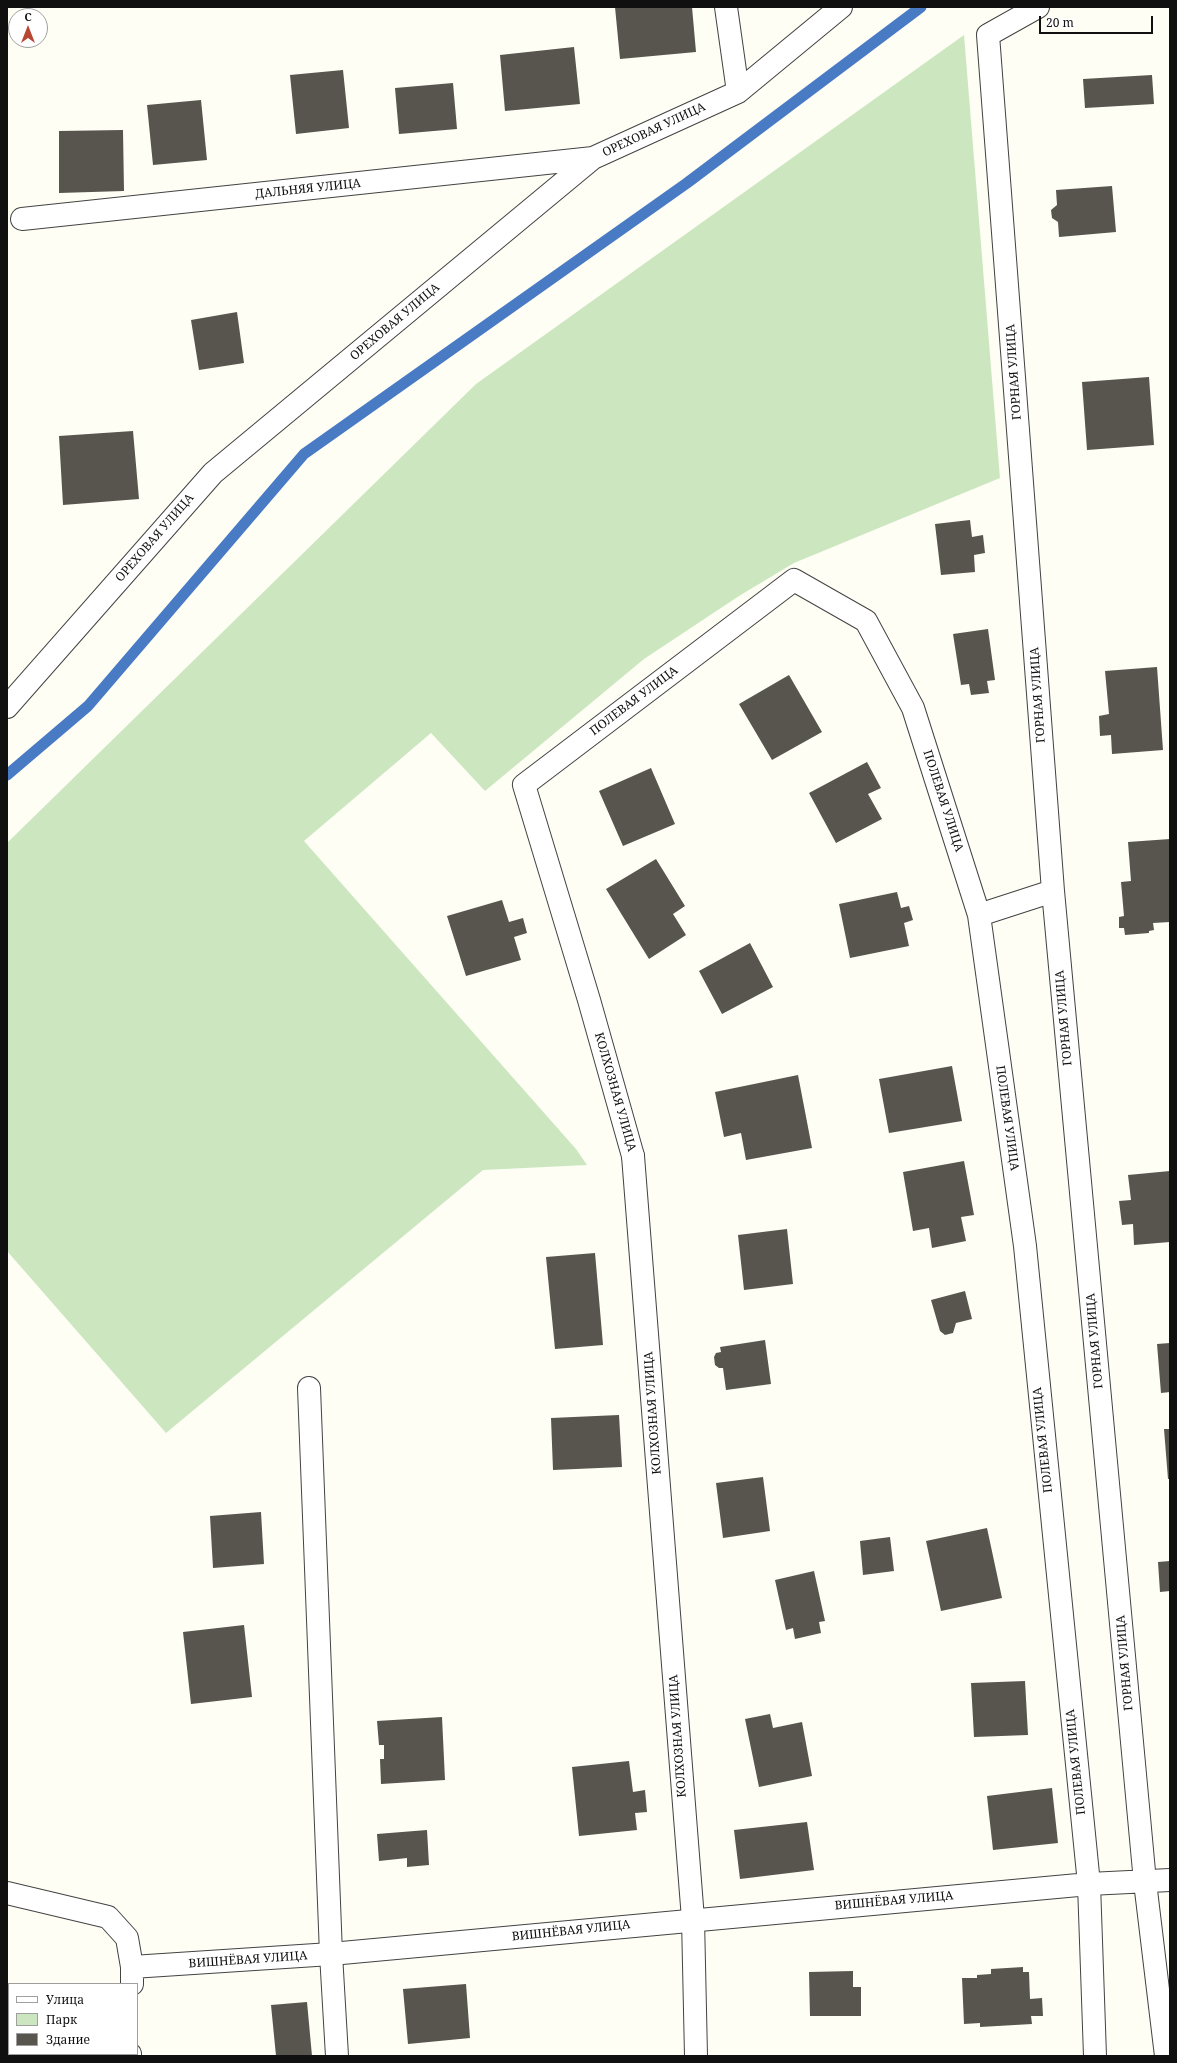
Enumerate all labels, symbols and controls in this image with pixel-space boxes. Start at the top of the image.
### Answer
north arrow [8,8,48,48]
scale bar [1041,8,1155,34]
text: С [24,9,32,24]
text: 20 m [1046,14,1074,31]
street label: ОРЕХОВАЯ УЛИЦА [600,100,708,160]
street label: ДАЛЬНЯЯ УЛИЦА [254,176,362,202]
street label: ОРЕХОВАЯ УЛИЦА [347,280,443,364]
street label: ГОРНАЯ УЛИЦА [1003,324,1025,420]
street label: ОРЕХОВАЯ УЛИЦА [113,491,197,585]
street label: ГОРНАЯ УЛИЦА [1027,647,1049,743]
street label: ПОЛЕВАЯ УЛИЦА [587,663,681,739]
street label: ПОЛЕВАЯ УЛИЦА [920,748,966,854]
street label: ГОРНАЯ УЛИЦА [1053,969,1075,1067]
street label: КОЛХОЗНАЯ УЛИЦА [591,1031,639,1153]
street label: ПОЛЕВАЯ УЛИЦА [992,1064,1022,1172]
street label: ГОРНАЯ УЛИЦА [1084,1292,1106,1390]
street label: КОЛХОЗНАЯ УЛИЦА [642,1351,664,1475]
street label: ПОЛЕВАЯ УЛИЦА [1030,1386,1056,1494]
street label: ГОРНАЯ УЛИЦА [1114,1614,1136,1712]
street label: КОЛХОЗНАЯ УЛИЦА [667,1674,689,1798]
street label: ПОЛЕВАЯ УЛИЦА [1063,1708,1089,1816]
street label: ВИШНЁВАЯ УЛИЦА [834,1889,954,1913]
street label: ВИШНЁВАЯ УЛИЦА [511,1918,631,1944]
street label: ВИШНЁВАЯ УЛИЦА [188,1949,308,1971]
legend [8,1983,138,2055]
text: Улица [46,1991,84,2008]
text: Парк [46,2011,77,2028]
text: Здание [46,2031,90,2048]

